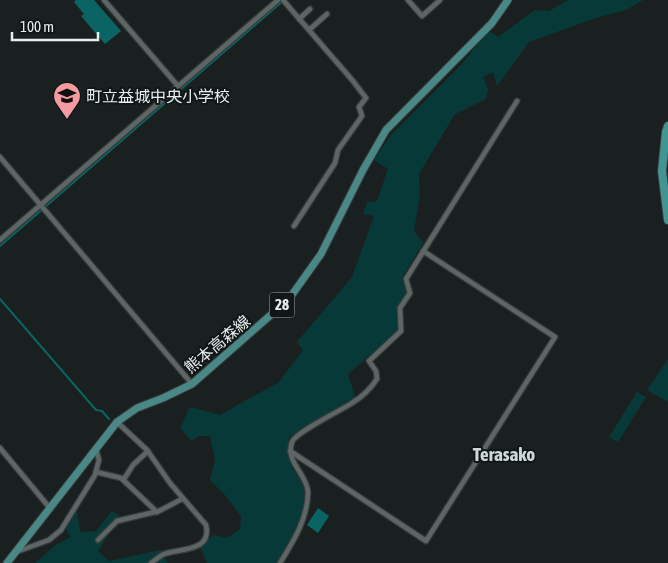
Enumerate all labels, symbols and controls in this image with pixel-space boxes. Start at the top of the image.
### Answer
scale bar [12,10,99,42]
text: 100 m [20,18,54,35]
school or university icon: 町立益城中央小学校 [52,81,82,120]
place label: 町立益城中央小学校 [86,87,230,105]
road number: 28 [270,292,294,318]
street label: 熊本高森線 [181,311,253,377]
district label: Terasako [473,443,535,465]

